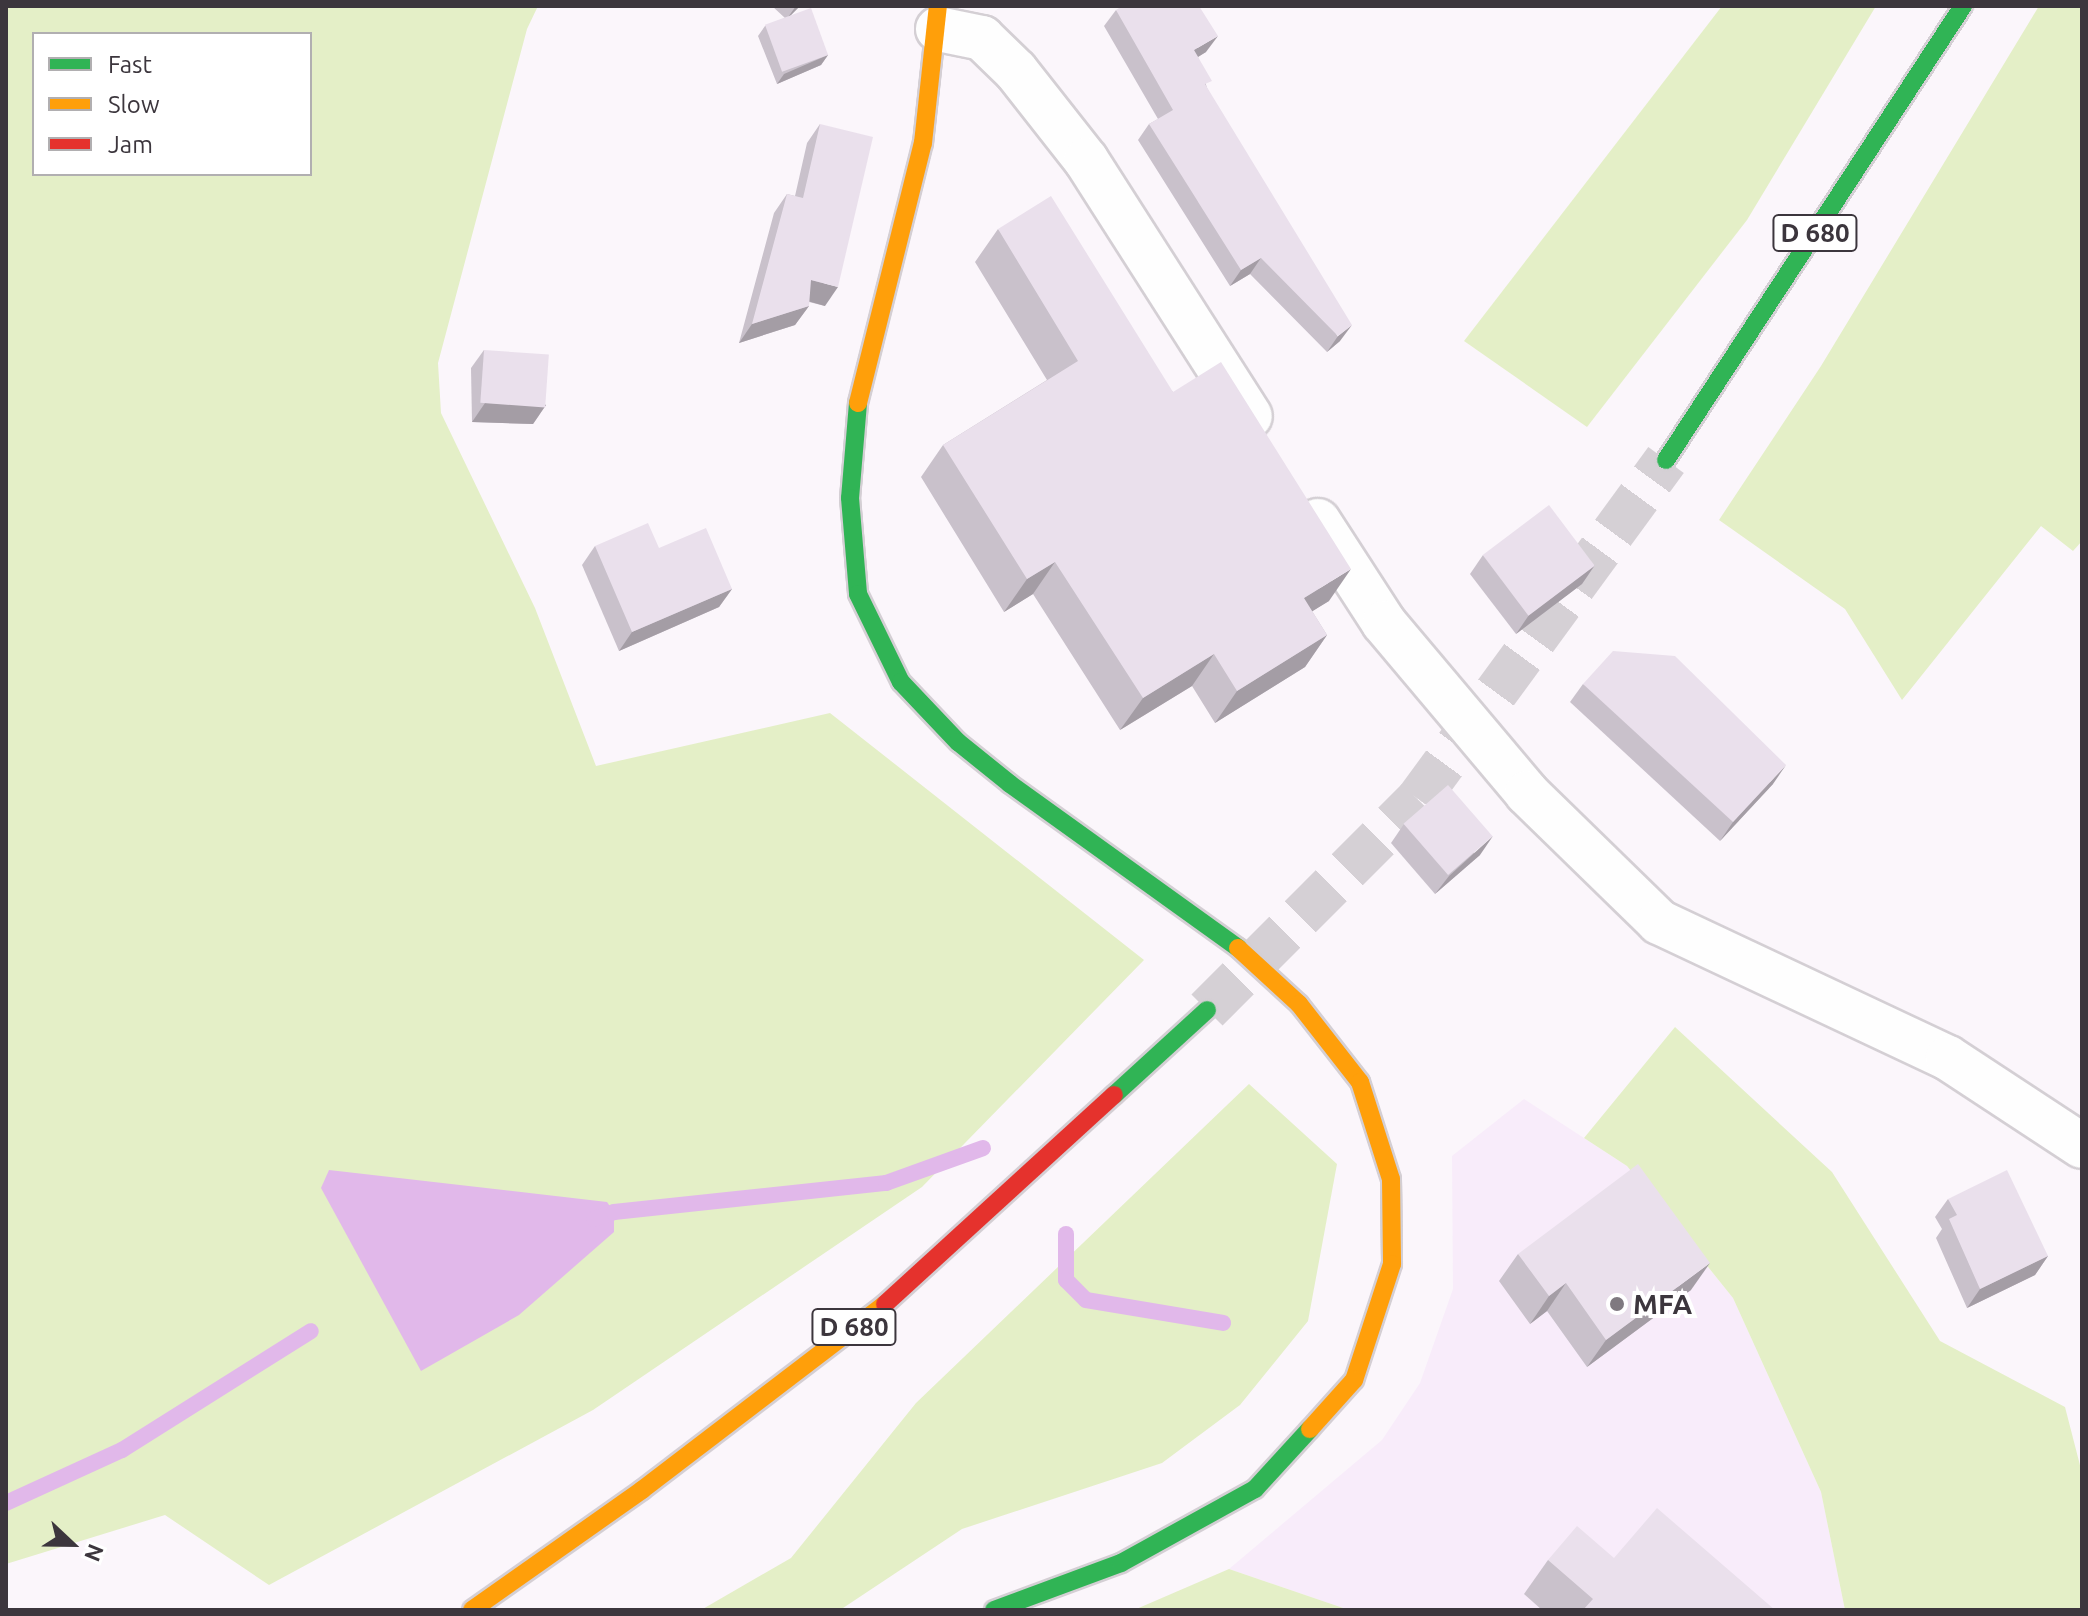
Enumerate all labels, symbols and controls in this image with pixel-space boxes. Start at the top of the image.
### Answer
legend [32,32,312,176]
text: Fast [108,51,152,78]
text: Slow [108,91,160,118]
text: Jam [108,131,153,158]
road number: D 680 [1771,211,1859,255]
place label: MFA [1633,1287,1692,1321]
marker: MFA [1608,1295,1626,1313]
road number: D 680 [810,1305,898,1349]
north arrow [32,1504,112,1584]
text: N [80,1541,109,1565]

